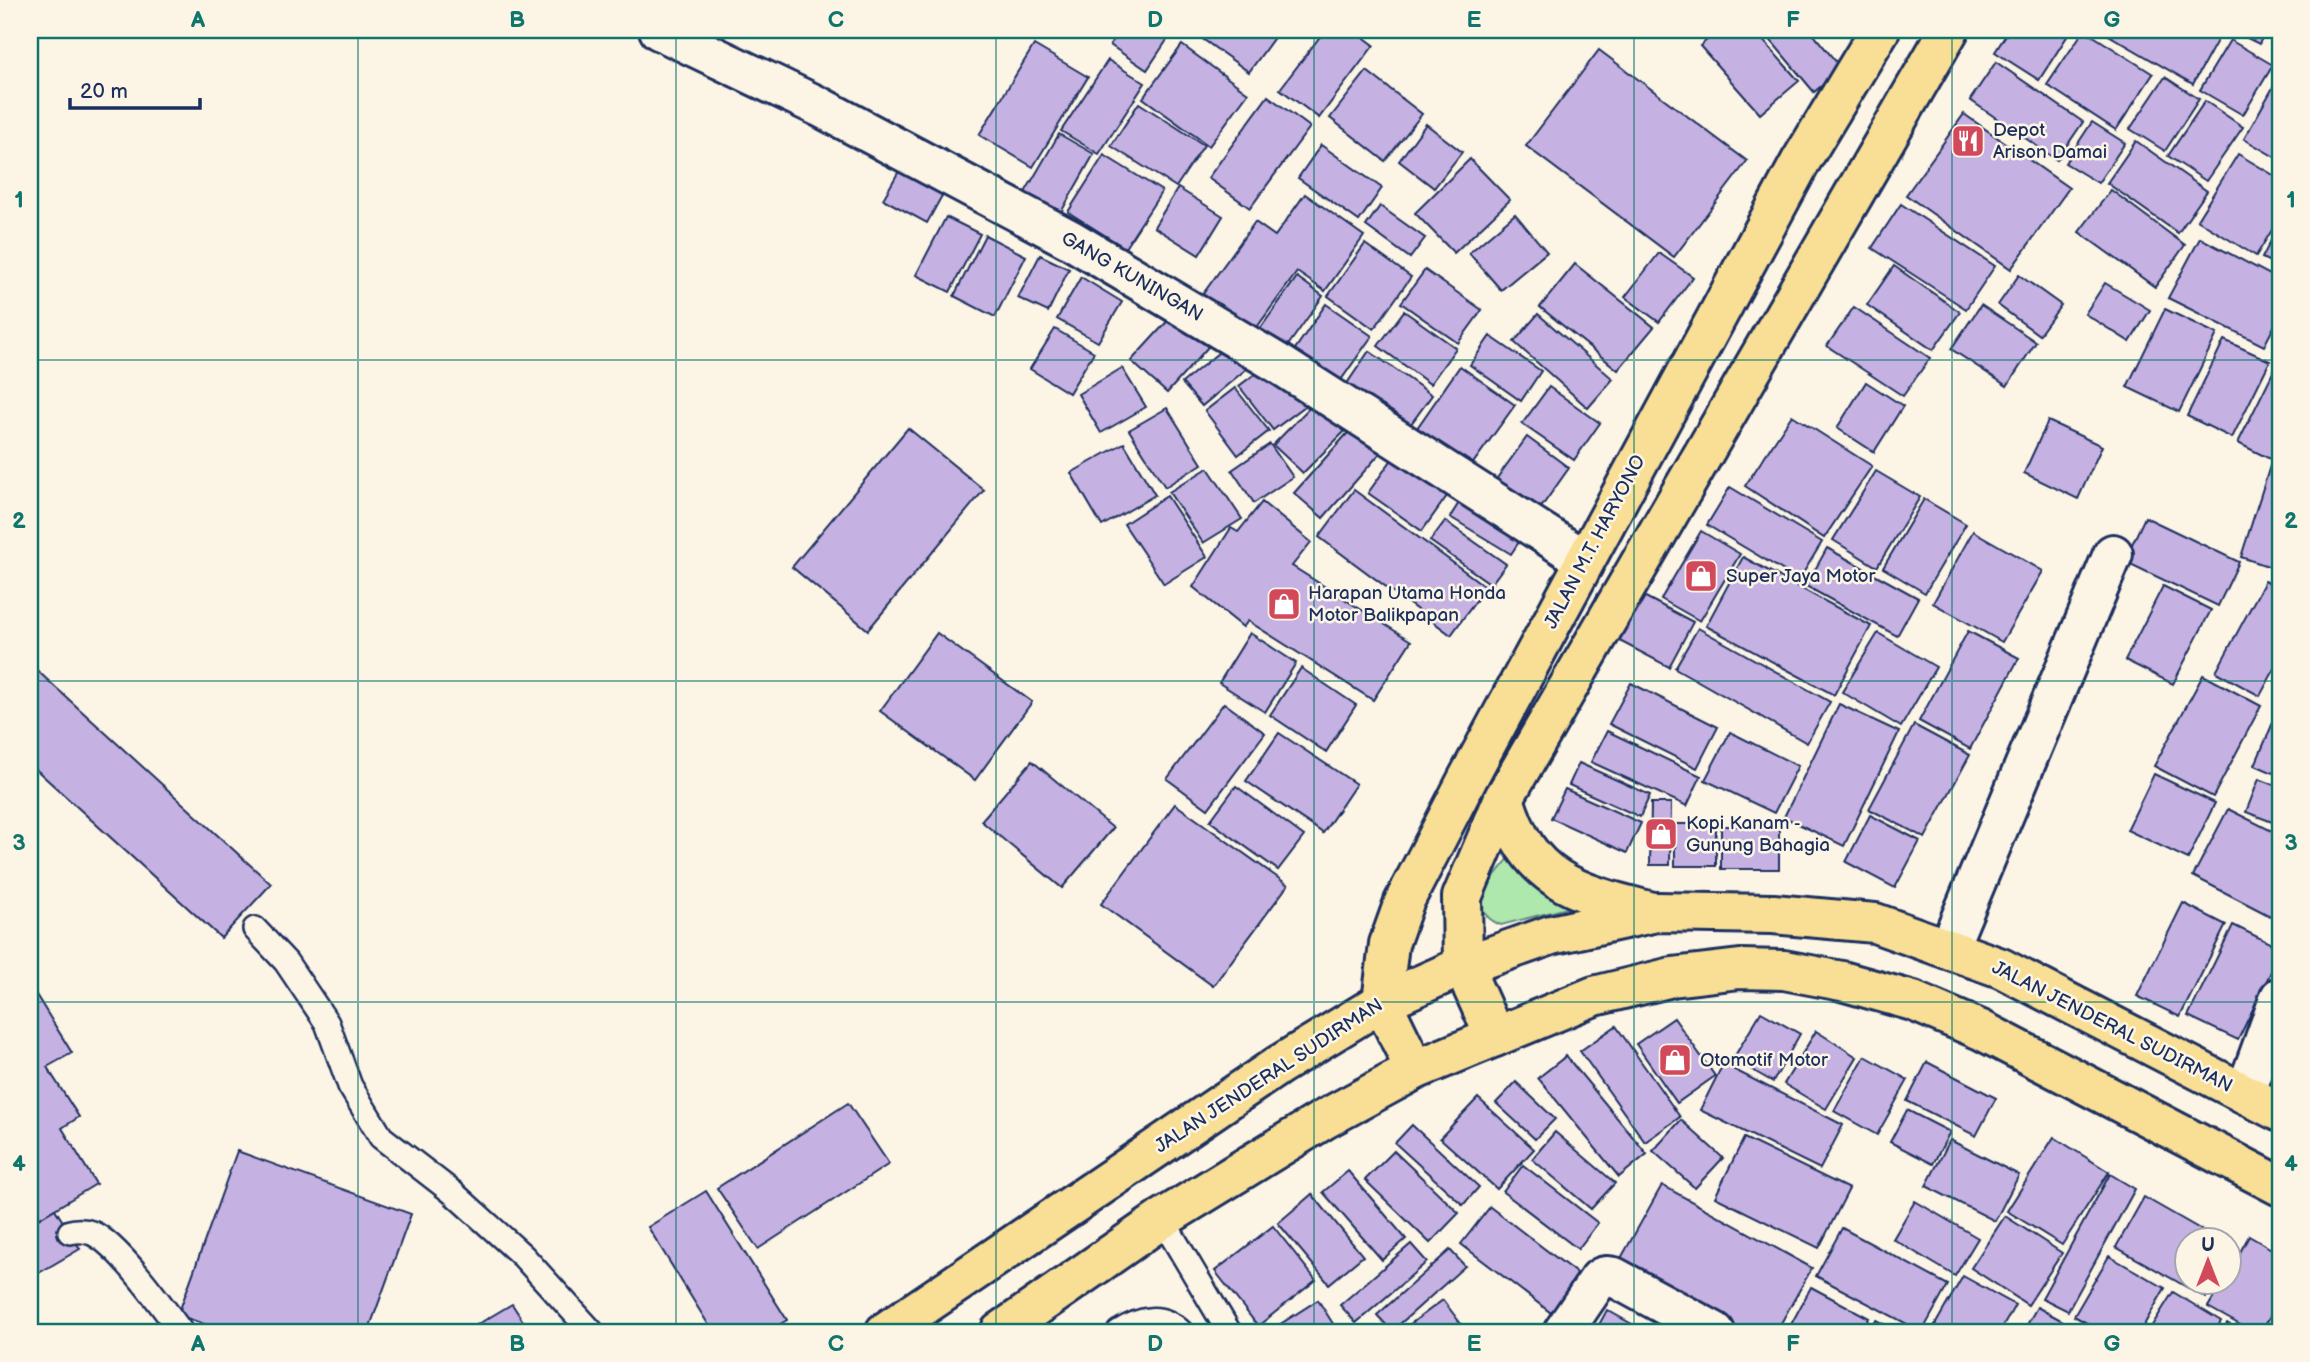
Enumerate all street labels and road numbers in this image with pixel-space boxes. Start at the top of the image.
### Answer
street label: GANG KUNINGAN [1057,227,1207,327]
street label: JALAN M.T. HARYONO [1539,451,1651,633]
street label: JALAN JENDERAL SUDIRMAN [1988,956,2236,1098]
street label: JALAN JENDERAL SUDIRMAN [1151,994,1387,1158]

